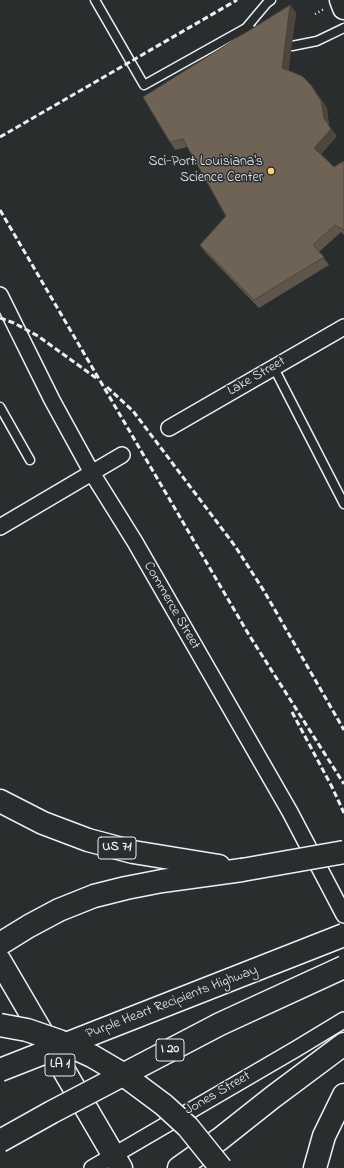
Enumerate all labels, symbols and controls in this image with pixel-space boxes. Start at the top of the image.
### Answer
place label: Sci-Port: Louisiana's Science Center [149,155,263,188]
marker: Sci-Port: Louisiana's Science Center [266,166,276,176]
street label: Lake Street [225,354,289,400]
street label: Commerce Street [139,559,203,653]
road number: US 71 [98,837,136,859]
street label: Purple Heart Recipients Highway [84,962,260,1044]
road number: I 20 [156,1039,184,1061]
road number: LA 1 [45,1054,75,1076]
street label: Jones Street [182,1068,254,1120]

